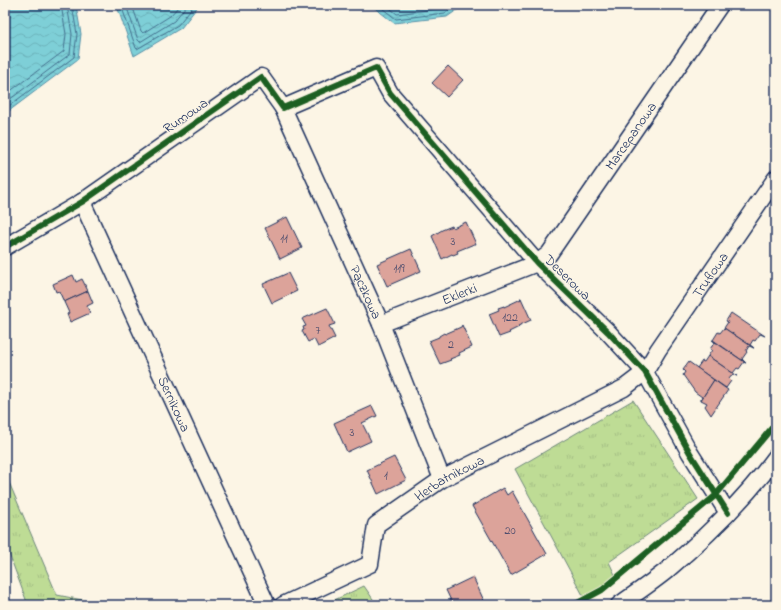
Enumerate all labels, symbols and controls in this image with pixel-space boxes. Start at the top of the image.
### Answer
street label: Rumowa [159,93,213,139]
street label: Marcepanowa [600,98,662,175]
house number: 11 [280,230,288,248]
house number: 3 [451,233,456,251]
street label: Truflowa [688,248,734,303]
street label: Deserowa [538,250,595,306]
house number: 119 [393,260,405,278]
street label: Pączkowa [344,262,386,323]
street label: Eklerki [439,278,480,311]
house number: 122 [502,309,518,327]
house number: 7 [316,322,321,340]
house number: 2 [448,336,454,354]
street label: Sernikowa [151,373,195,436]
house number: 3 [350,424,355,442]
street label: Herbatnikowa [411,450,488,507]
house number: 1 [384,467,388,485]
house number: 20 [504,522,516,540]

